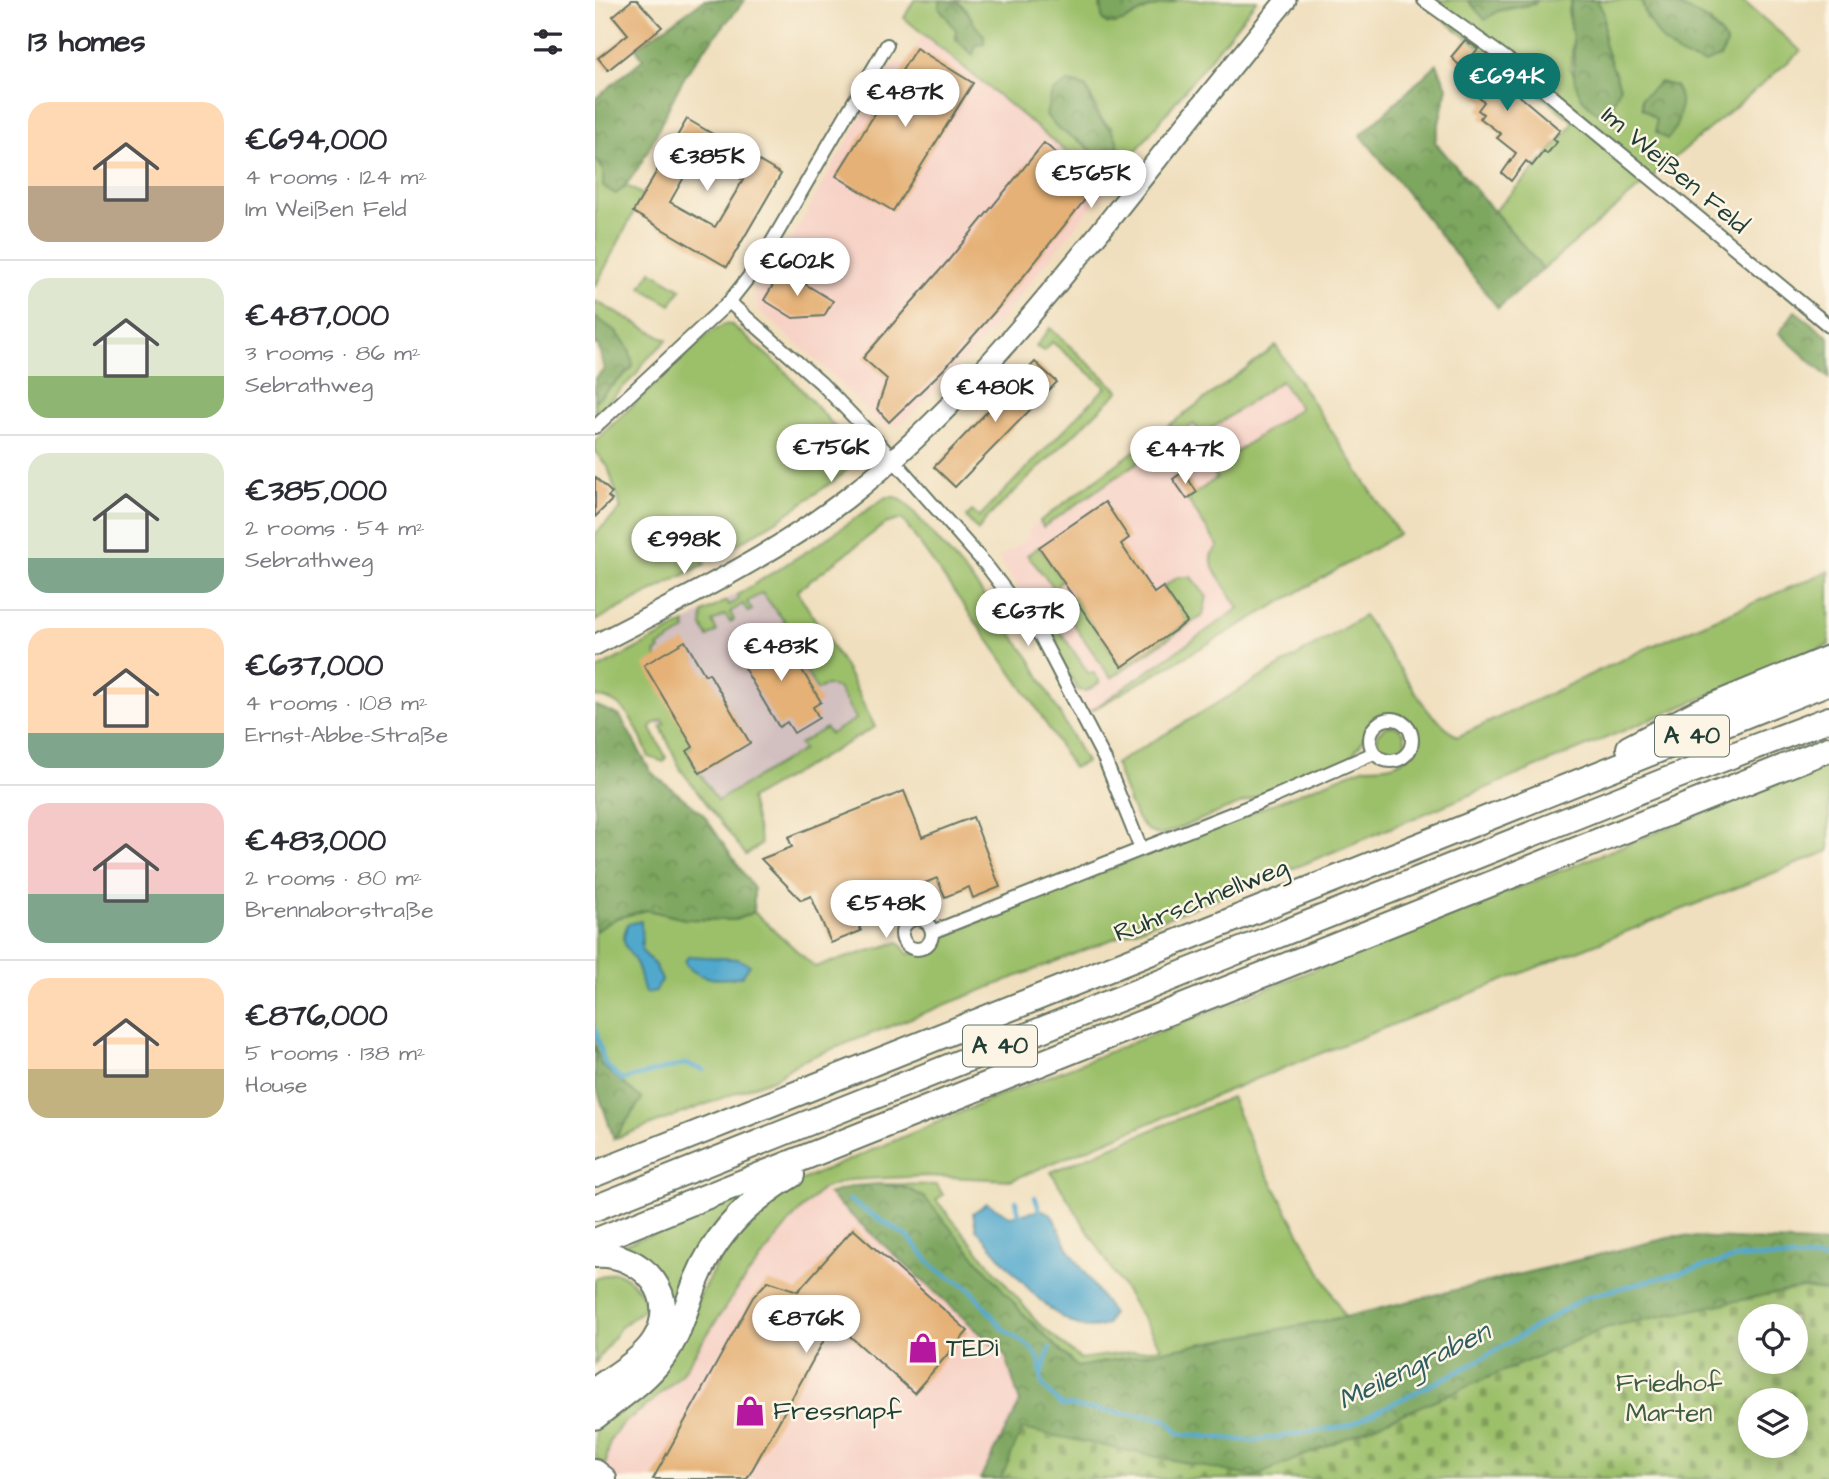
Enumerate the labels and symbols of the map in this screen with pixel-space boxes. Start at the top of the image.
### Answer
pin: €694K [1458,54,1556,113]
pin: €487K [856,69,954,129]
street label: Im Weißen Feld [1594,98,1756,242]
pin: €385K [658,134,756,193]
pin: €565K [1042,150,1140,210]
pin: €602K [748,238,846,298]
pin: €480K [946,364,1044,424]
pin: €756K [782,424,880,484]
pin: €447K [1136,426,1234,486]
pin: €998K [635,516,733,576]
pin: €637K [979,588,1077,648]
pin: €483K [732,624,830,683]
road number: A 40 [1655,716,1729,756]
street label: Ruhrschnellweg [1108,849,1294,953]
pin: €548K [837,880,935,940]
road number: A 40 [963,1026,1037,1066]
pin: €876K [757,1296,855,1355]
water label: Meilengraben [1331,1311,1499,1421]
place label: TEDi [946,1330,998,1366]
shop icon: TEDi [906,1331,940,1365]
park label: Friedhof Marten [1616,1365,1723,1431]
place label: Fressnapf [773,1393,902,1429]
shop icon: Fressnapf [733,1394,767,1428]

